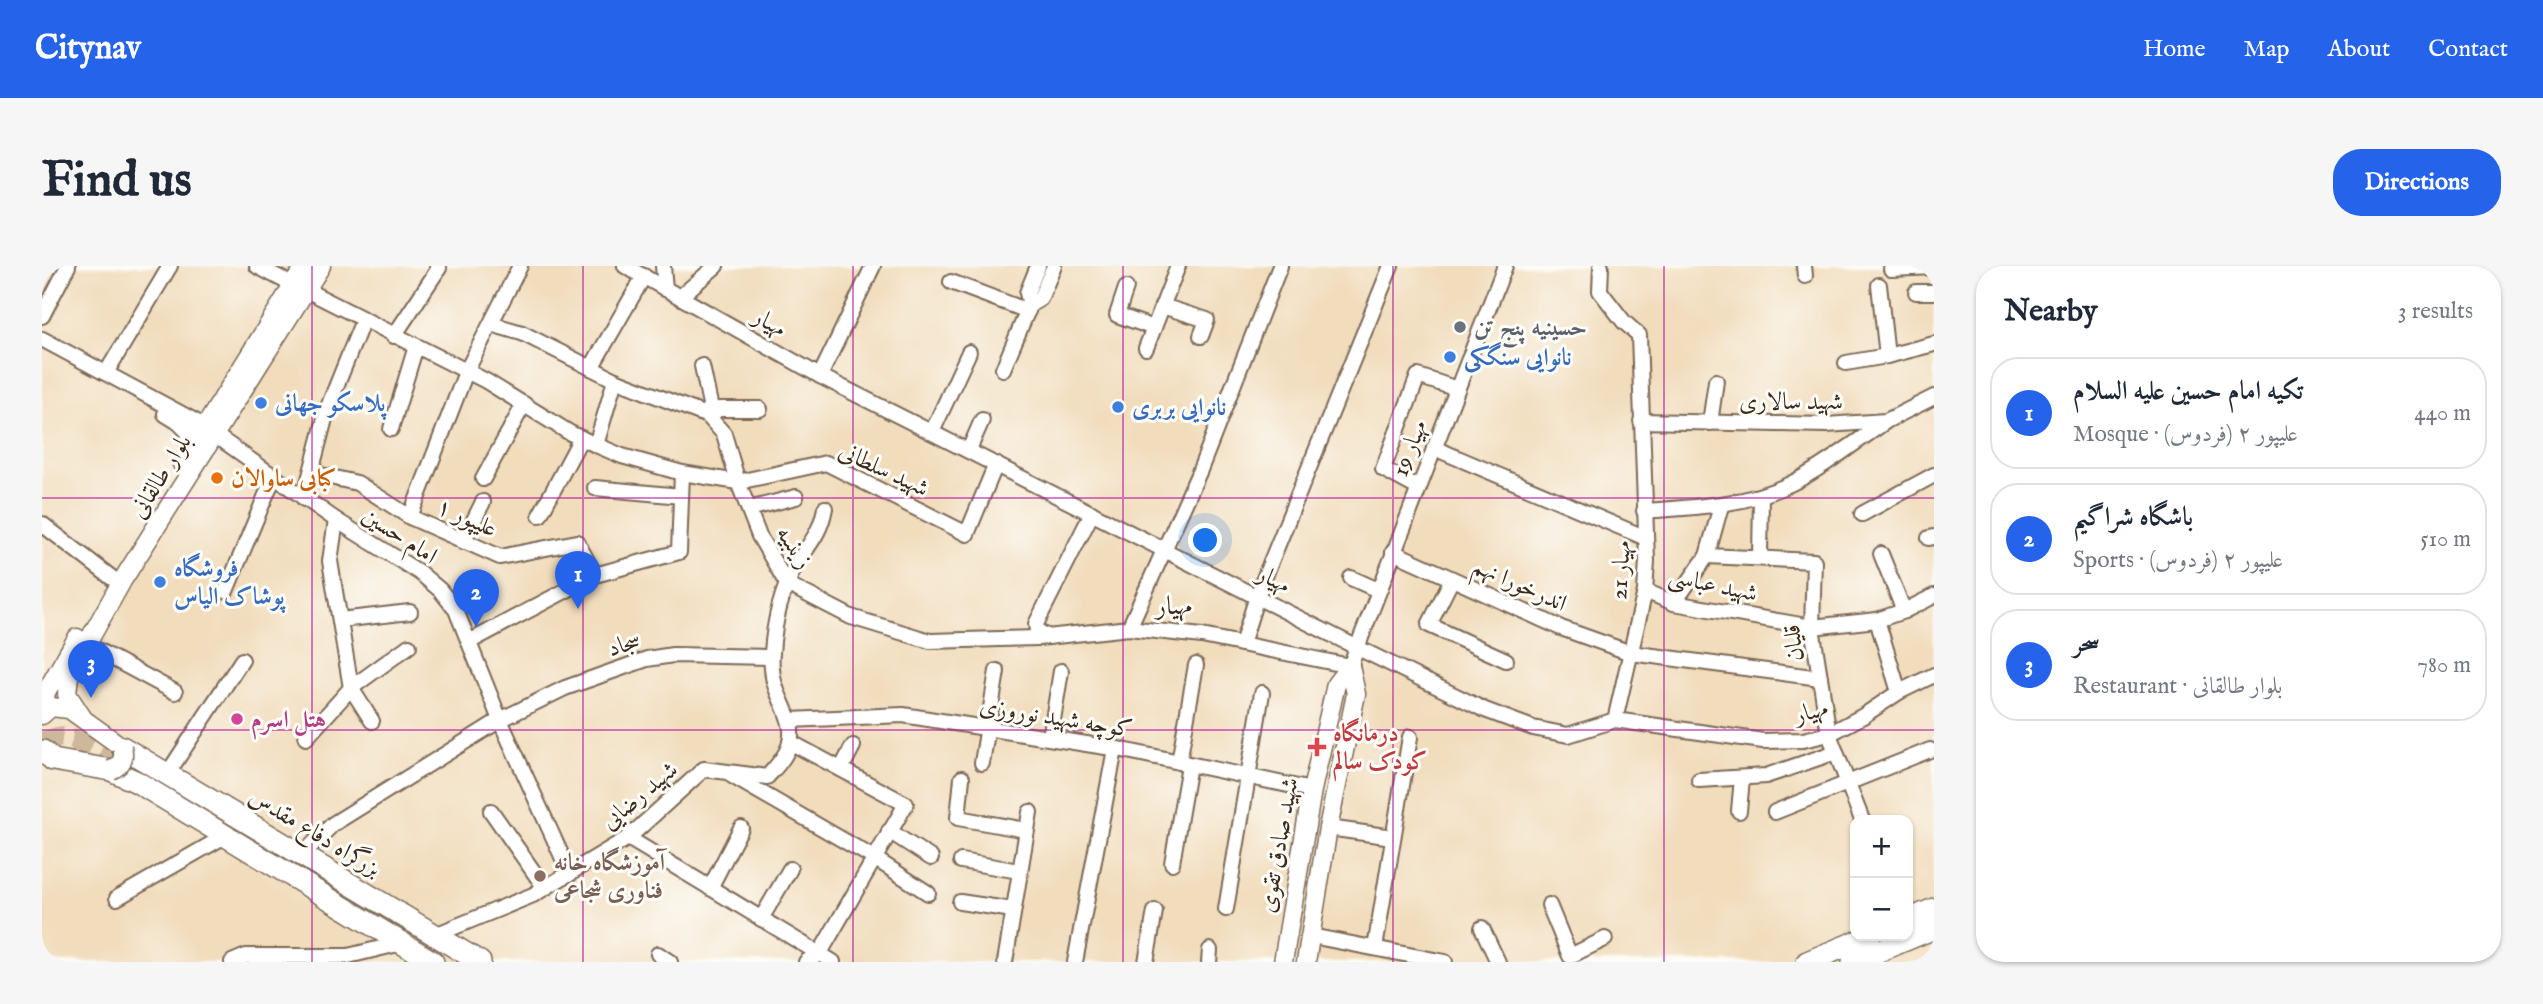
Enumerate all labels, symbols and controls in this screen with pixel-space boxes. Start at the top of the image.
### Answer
text: Citynav [35,28,141,70]
text: Home [2143,34,2206,65]
text: Map [2244,34,2290,65]
text: About [2328,34,2390,65]
text: Contact [2428,34,2508,65]
button: Directions [2333,149,2501,216]
text: Find us [42,151,192,213]
text: Nearby [2004,293,2097,331]
text: 3 results [2398,297,2473,326]
street label: مهیار [745,301,791,345]
place label: حسینیه پنج تن [1474,313,1587,349]
marker: حسینیه پنج تن [1452,319,1468,335]
place label: نانوایی سنگکی [1464,341,1572,374]
marker: نانوایی سنگکی [1442,349,1458,365]
text: تکیه امام حسین علیه السلام [2073,375,2303,408]
street label: شهید سالاری [1739,387,1843,418]
place label: پلاسکو جهانی [274,389,387,421]
place label: نانوایی بربری [1132,393,1226,424]
marker: پلاسکو جهانی [253,395,269,411]
marker: نانوایی بربری [1110,399,1126,415]
text: 1 [2025,399,2033,428]
text: 440 m [2414,399,2471,428]
street label: مهیار 19 [1385,416,1435,481]
text: Mosque · علیپور ۲ (فردوس) [2073,420,2298,449]
street label: بلوار طالقانی [123,429,199,525]
street label: شهید سلطانی [833,436,934,505]
place label: کبابی ساوالان [231,464,336,495]
marker: کبابی ساوالان [209,470,225,486]
street label: علیپور ۱ [431,491,501,545]
street label: امام حسین [353,500,443,575]
text: باشگاه شراگیم [2073,501,2193,534]
street label: زینبیه [768,520,819,575]
your location [1188,523,1222,557]
text: 2 [2024,525,2034,554]
text: 510 m [2420,525,2471,554]
street label: مهیار 21 [1604,540,1639,601]
text: Sports · علیپور ۲ (فردوس) [2073,546,2283,575]
pin: 1 [555,551,601,609]
street label: اندرخورا نهم [1466,551,1571,624]
place label: فروشگاه پوشاک الیاس [174,552,286,614]
street label: مهیار [1250,558,1295,602]
street label: شهید عباسی [1665,561,1760,610]
pin: 2 [453,569,499,627]
marker: فروشگاه پوشاک الیاس [152,574,168,590]
district label: مهیار [1153,590,1192,623]
street label: قلیان [1777,623,1812,663]
street label: سجاد [604,626,645,665]
text: سحر [2073,627,2100,660]
pin: 3 [68,640,114,698]
text: 3 [2025,651,2033,680]
text: 780 m [2417,651,2471,680]
text: Restaurant · بلوار طالقانی [2073,672,2282,701]
street label: کوچه شهید نوروزی [977,691,1135,746]
street label: مهیار [1789,693,1832,732]
place label: هتل اسرم [251,705,326,740]
marker: هتل اسرم [229,711,245,727]
place label: درمانگاه کودک سالم [1333,717,1427,782]
marker: درمانگاه کودک سالم [1307,737,1327,757]
street label: شهید رضایی [595,755,685,837]
street label: شهید صادق تقوی [1252,775,1307,915]
street label: بزرگراه دفاع مقدس [241,780,387,887]
map controls [1850,815,1913,941]
button: + [1850,815,1913,878]
place label: آموزشگاه خانه فناوری شجاعی [553,846,668,907]
marker: آموزشگاه خانه فناوری شجاعی [532,868,548,884]
button: − [1850,878,1913,941]

